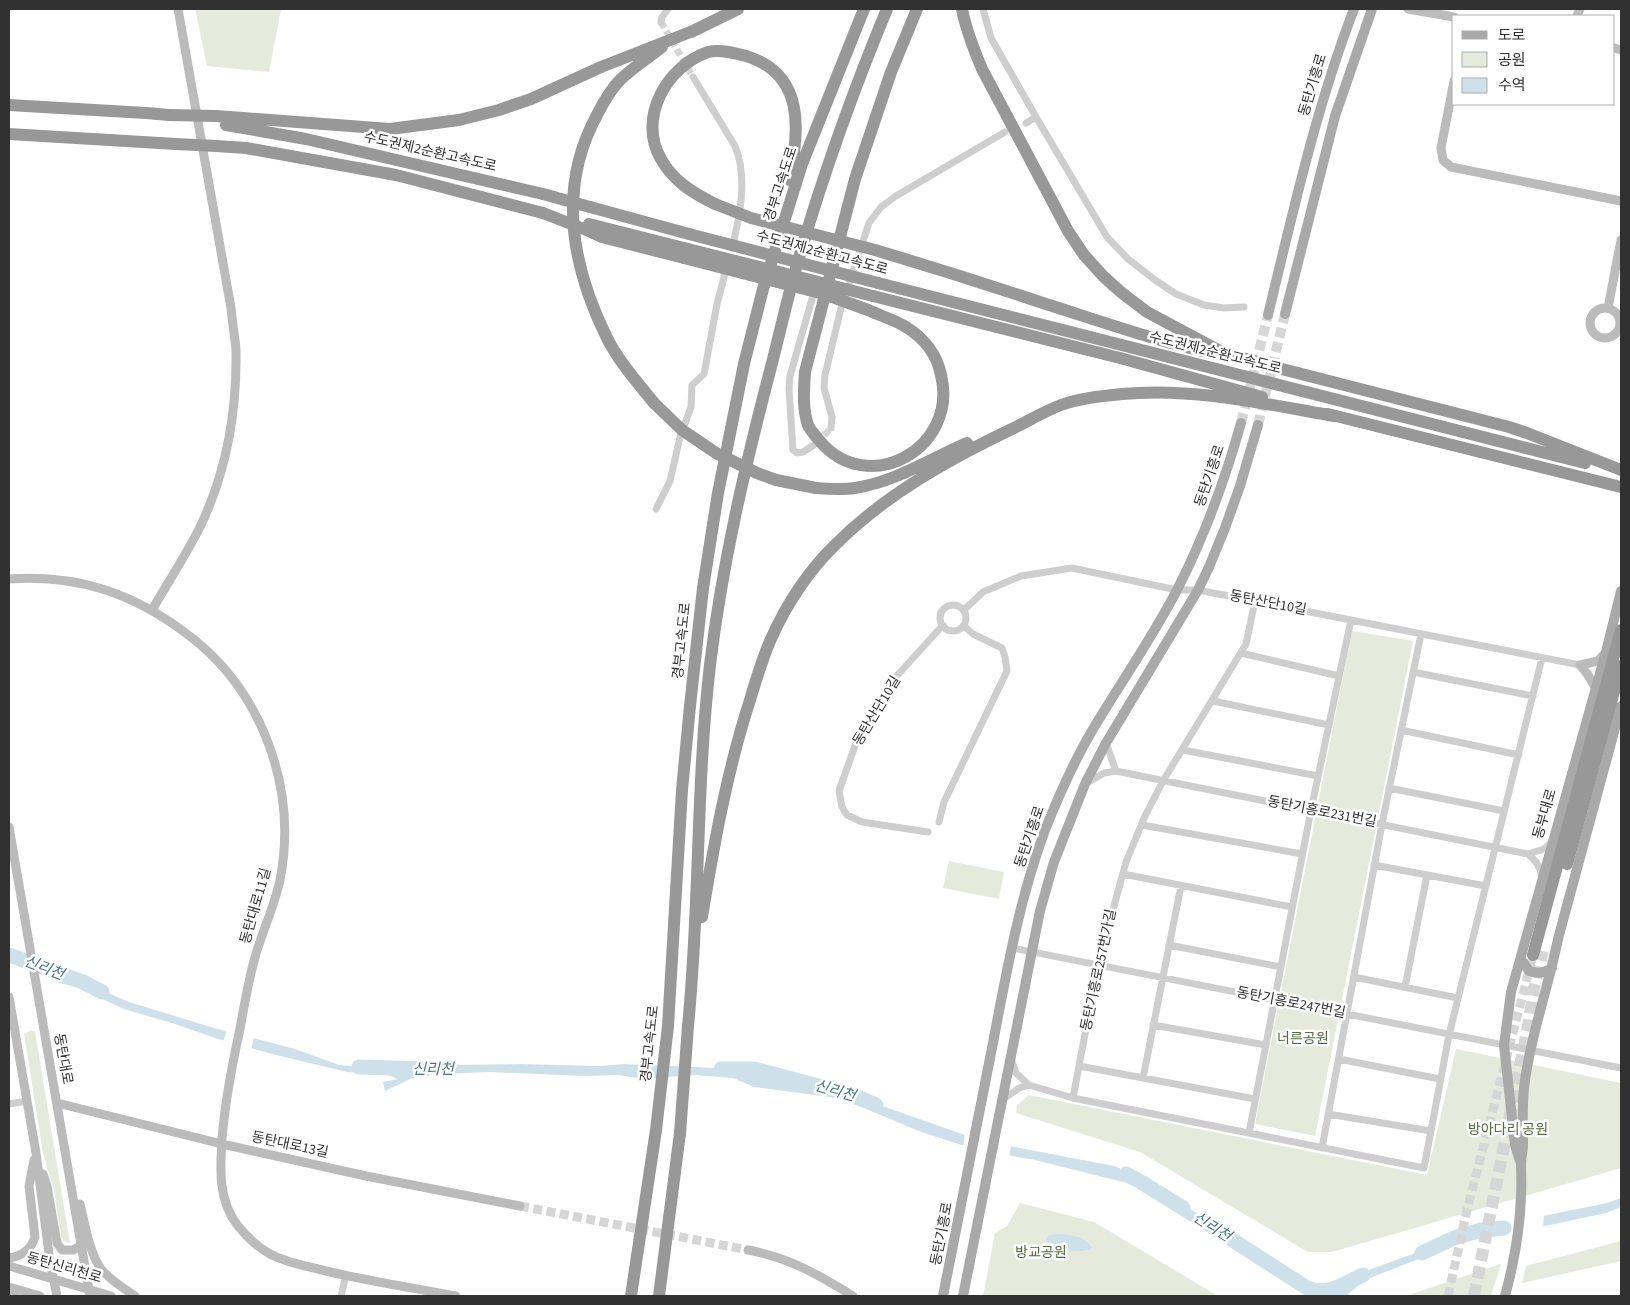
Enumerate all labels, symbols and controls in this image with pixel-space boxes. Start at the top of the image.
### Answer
legend [1452,15,1615,105]
text: 도로 [1498,25,1526,46]
text: 공원 [1498,50,1526,71]
street label: 동탄기흥로 [1294,51,1332,119]
text: 수역 [1498,75,1526,96]
street label: 수도권제2순환고속도로 [362,127,499,177]
street label: 경부고속도로 [760,144,802,224]
street label: 수도권제2순환고속도로 [754,226,890,280]
street label: 수도권제2순환고속도로 [1147,327,1283,379]
street label: 동탄기흥로 [1190,442,1230,510]
street label: 동탄산단10길 [1228,586,1308,620]
street label: 경부고속도로 [668,601,696,680]
street label: 동탄산단10길 [848,672,906,750]
street label: 동부대로 [1528,786,1562,842]
street label: 동탄기흥로231번길 [1266,792,1378,832]
street label: 동탄기흥로 [1010,803,1050,871]
street label: 동탄대로11길 [236,866,276,946]
street label: 동탄기흥로257번가길 [1076,907,1122,1033]
water label: 신리천 [21,951,69,986]
street label: 동탄기흥로247번길 [1235,983,1347,1023]
street label: 경부고속도로 [636,1004,664,1083]
park label: 너른공원 [1277,1029,1329,1049]
street label: 동탄대로 [49,1032,77,1086]
water label: 신리천 [412,1059,456,1080]
water label: 신리천 [812,1075,860,1107]
park label: 방아다리 공원 [1468,1120,1548,1140]
street label: 동탄대로13길 [250,1127,330,1163]
street label: 동탄기흥로 [926,1200,958,1268]
water label: 신리천 [1189,1207,1237,1248]
park label: 방교공원 [1015,1243,1067,1263]
street label: 동탄신리천로 [24,1248,104,1288]

